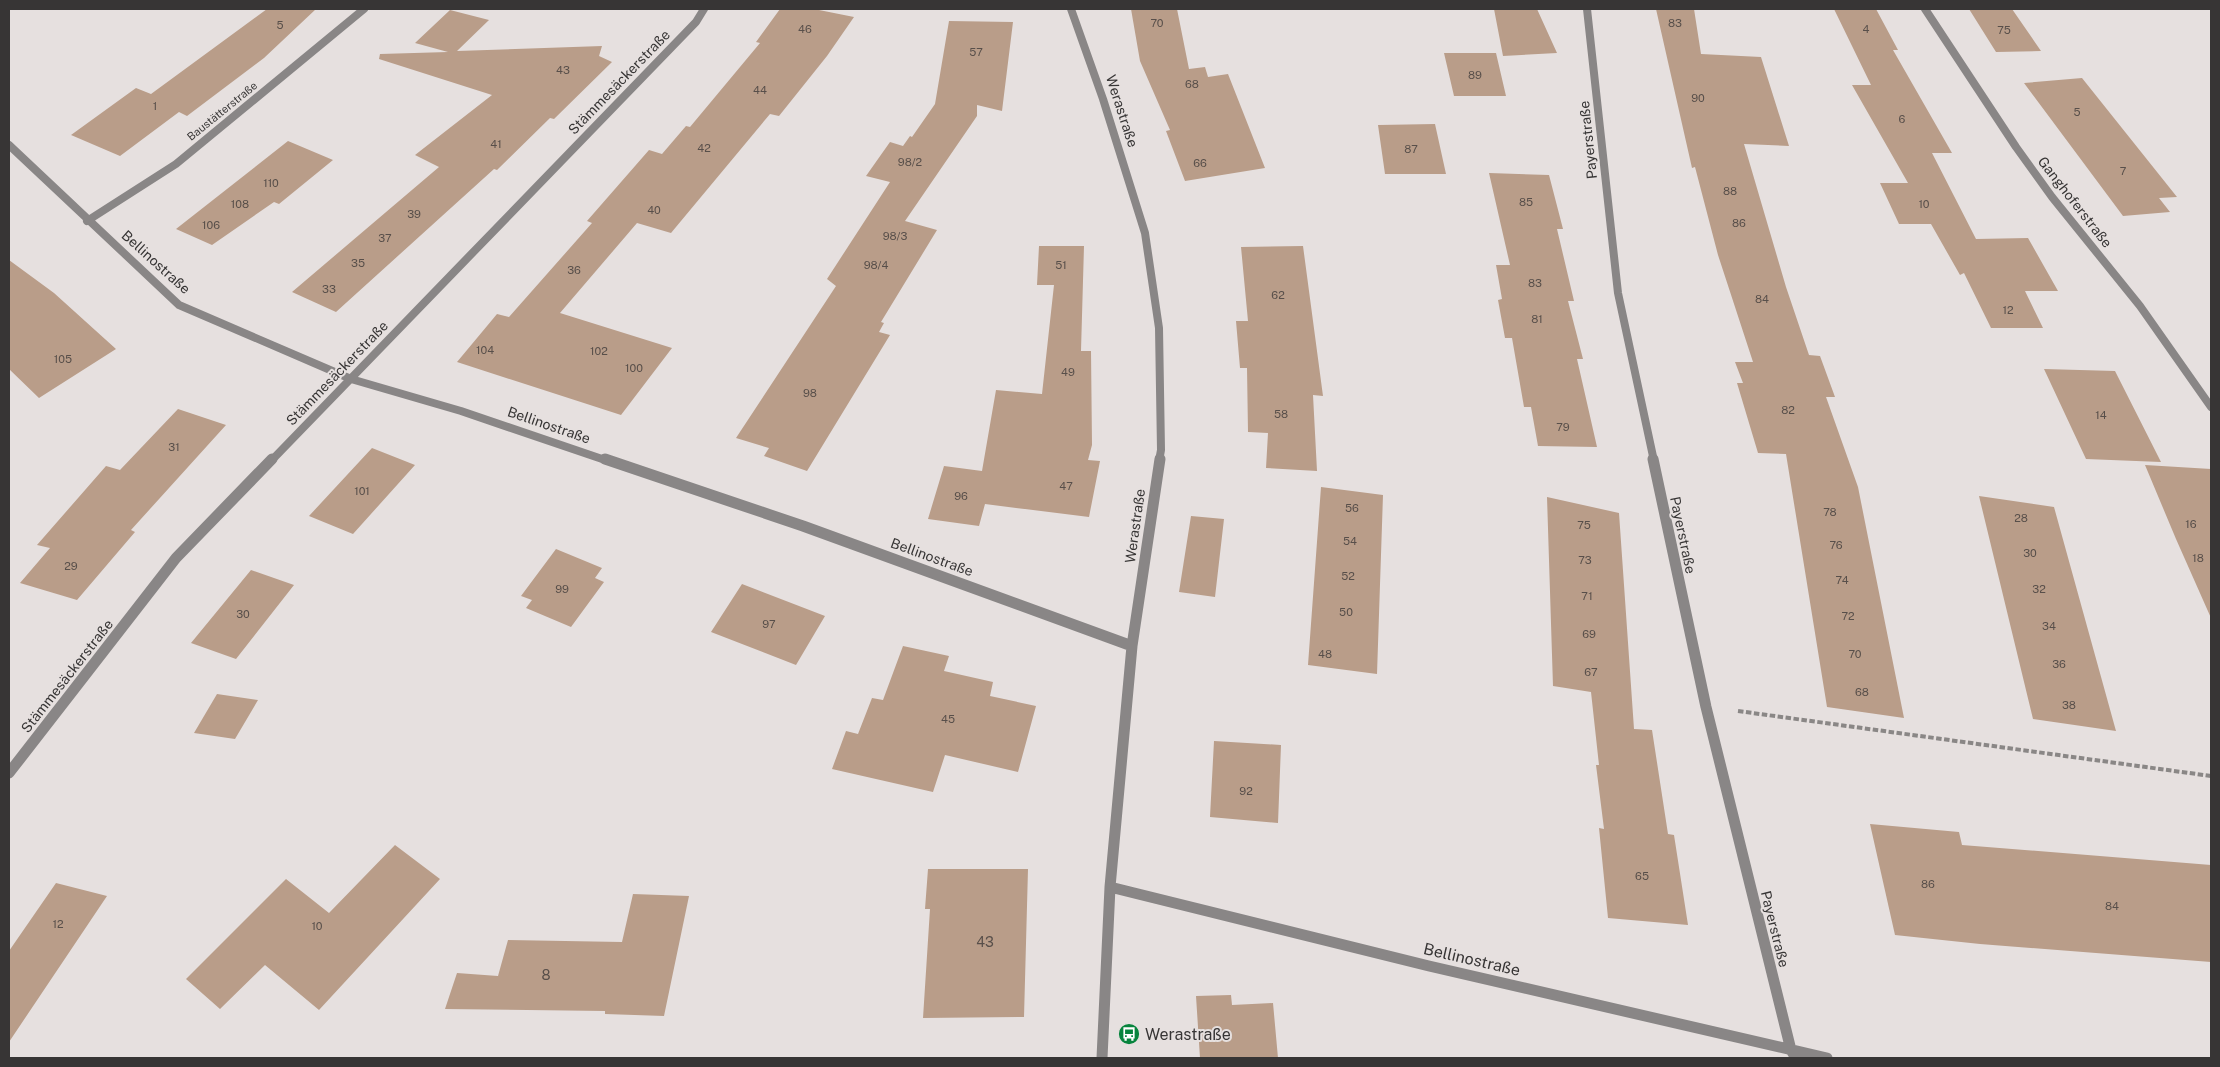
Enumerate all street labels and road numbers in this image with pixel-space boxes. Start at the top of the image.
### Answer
street label: Stämmesäckerstraße [565,26,673,138]
street label: Werastraße [1103,73,1141,149]
street label: Baustätterstraße [185,79,259,143]
street label: Payerstraße [1576,100,1600,180]
street label: Ganghoferstraße [2035,153,2115,251]
street label: Bellinostraße [118,227,194,297]
street label: Stämmesäckerstraße [283,317,391,429]
street label: Bellinostraße [505,403,593,447]
street label: Werastraße [1122,488,1148,564]
street label: Payerstraße [1667,495,1699,575]
street label: Bellinostraße [889,535,975,579]
street label: Stämmesäckerstraße [18,616,116,736]
street label: Payerstraße [1758,889,1792,969]
street label: Bellinostraße [1422,939,1522,980]

